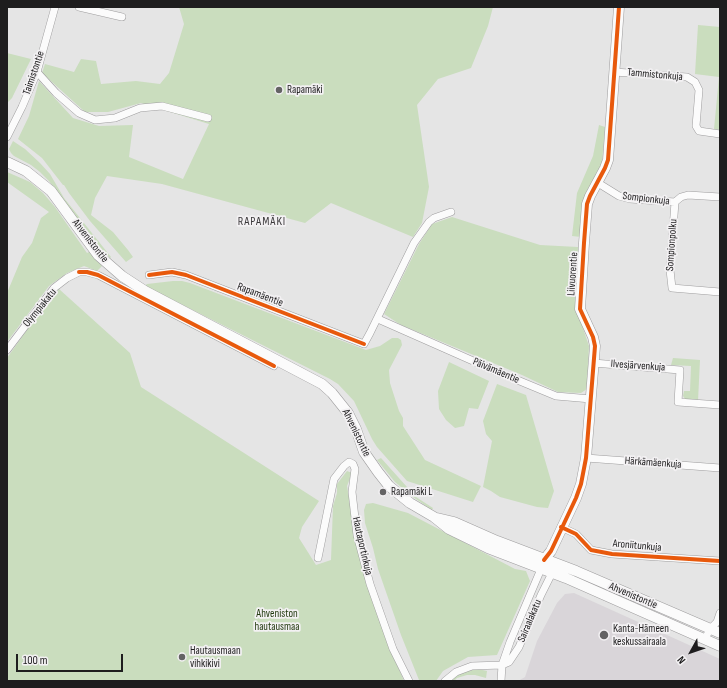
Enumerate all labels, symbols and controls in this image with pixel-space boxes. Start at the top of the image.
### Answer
street label: Taimistontie [20,49,48,97]
street label: Tammistonkuja [627,66,683,84]
place label: Rapamäki [287,83,322,97]
marker: Rapamäki [274,85,284,95]
street label: Sompionkuja [622,190,670,208]
district label: RAPAMÄKI [238,215,286,229]
street label: Ahvenistontie [69,217,111,265]
street label: Sompionpolku [664,219,680,271]
street label: Liivuorentie [565,252,581,296]
street label: Rapamäentie [235,280,285,310]
street label: Olympiakatu [20,286,60,330]
street label: Päivämäentie [471,355,521,387]
street label: Ilvesjärvenkuja [610,358,666,374]
street label: Ahvenistontie [339,407,373,459]
street label: Härkämäenkuja [624,454,682,472]
place label: Rapamäki L [391,485,432,499]
marker: Rapamäki L [378,487,388,497]
street label: Hautaportinkuja [349,516,375,576]
street label: Aroniitunkuja [612,537,662,555]
street label: Ahvenistontie [607,580,659,612]
street label: Sairaalakatu [515,598,545,644]
park label: Ahveniston hautausmaa [254,607,300,633]
place label: Kanta-Hämeen keskussairaala [613,622,669,648]
marker: Kanta-Hämeen keskussairaala [598,629,610,641]
north arrow [671,632,711,672]
place label: Hautausmaan vihkikivi [190,644,241,670]
scale bar [18,646,125,672]
marker: Hautausmaan vihkikivi [177,652,187,662]
text: 100 m [23,653,48,668]
text: N [675,654,688,666]

